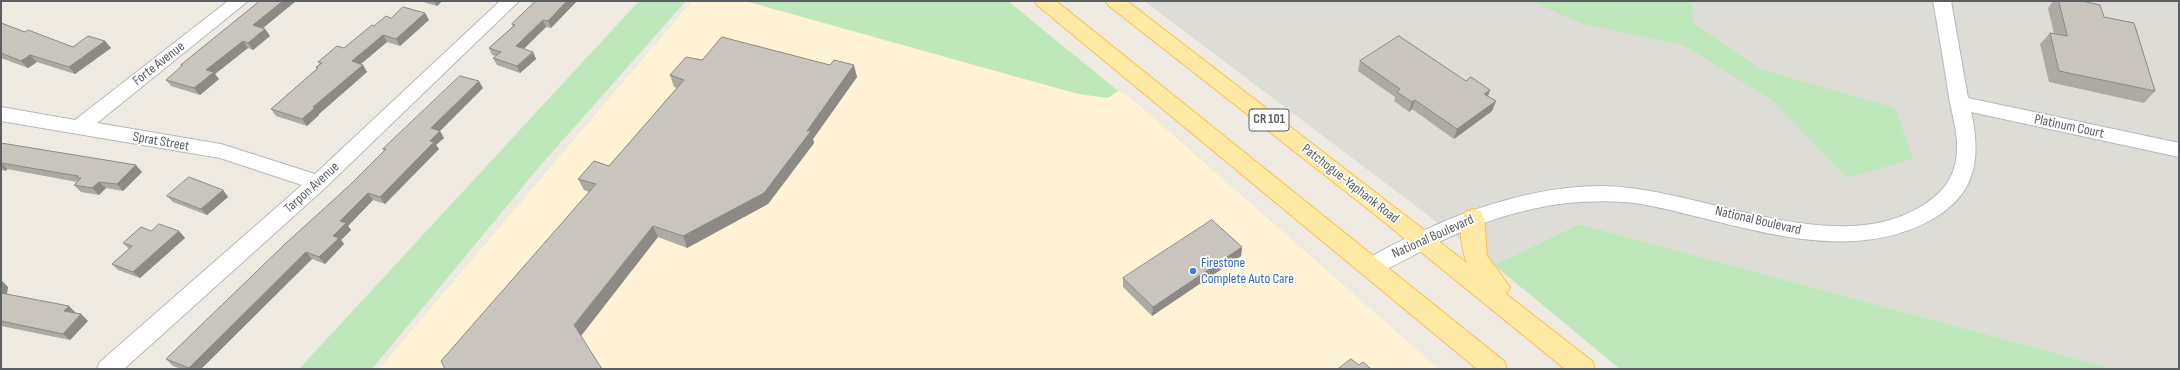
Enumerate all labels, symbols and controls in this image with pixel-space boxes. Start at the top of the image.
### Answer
street label: Forte Avenue [130,38,188,90]
road number: CR 101 [1249,109,1289,131]
street label: Platinum Court [2033,111,2105,143]
street label: Sprat Street [131,129,191,155]
street label: Patchogue-Yaphank Road [1298,141,1402,227]
street label: Tarpon Avenue [281,159,343,217]
street label: National Boulevard [1713,203,1803,239]
street label: National Boulevard [1390,211,1476,263]
place label: Firestone Complete Auto Care [1201,255,1294,288]
marker: Firestone Complete Auto Care [1188,266,1198,276]

